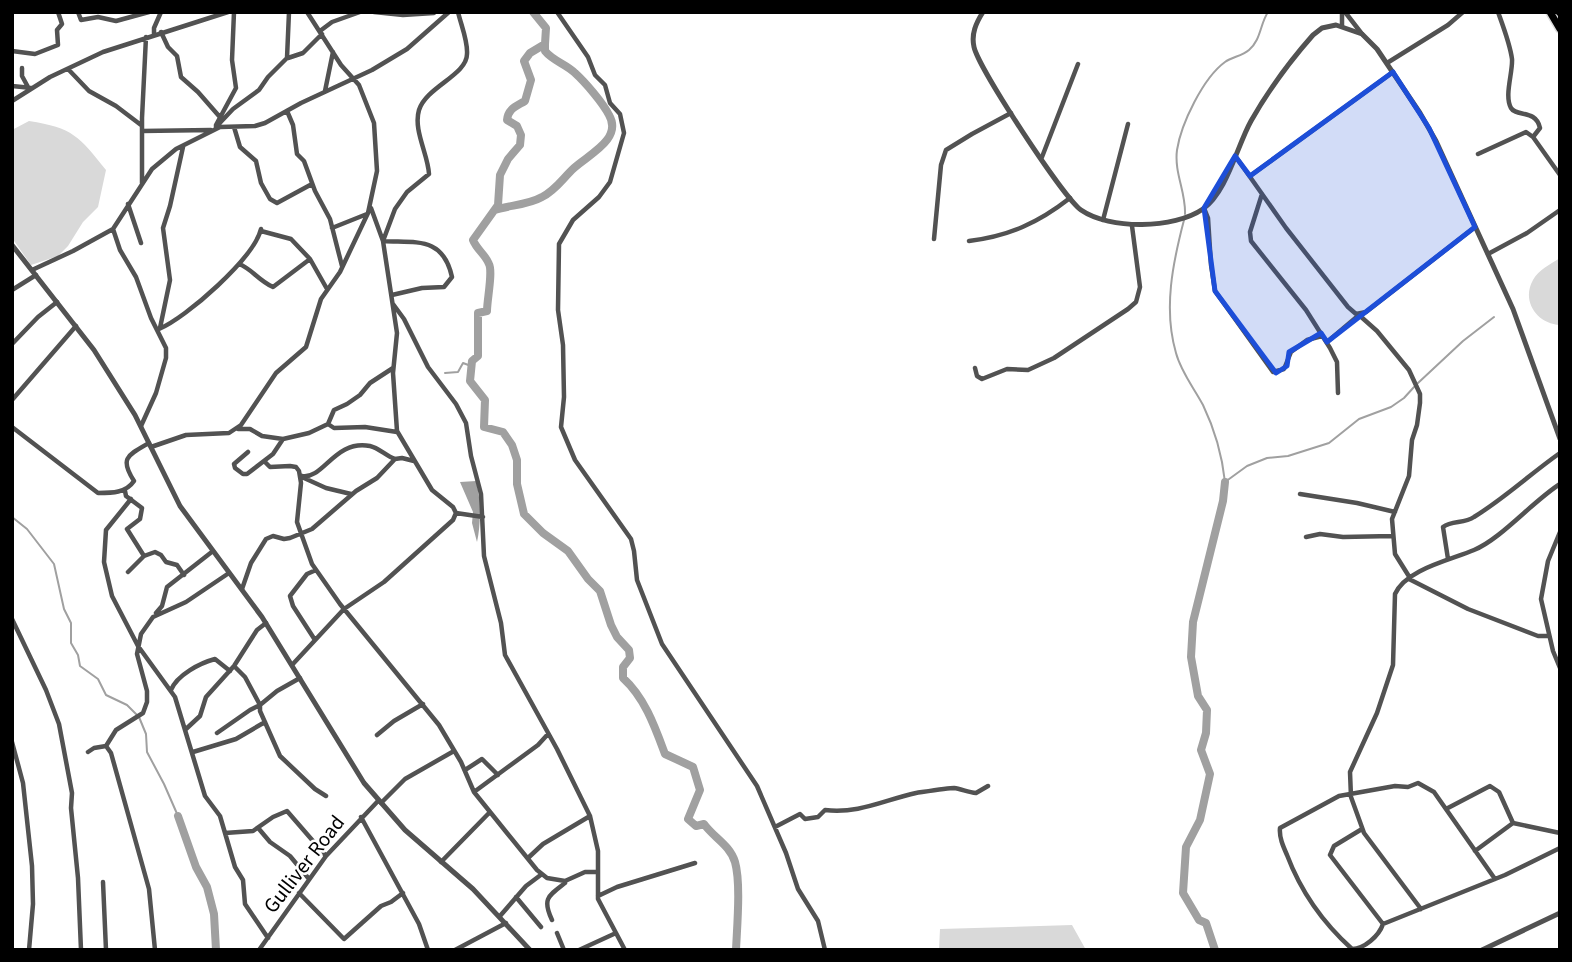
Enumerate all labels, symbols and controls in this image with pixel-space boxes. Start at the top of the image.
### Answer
street label: Gulliver Road [256,809,352,919]

